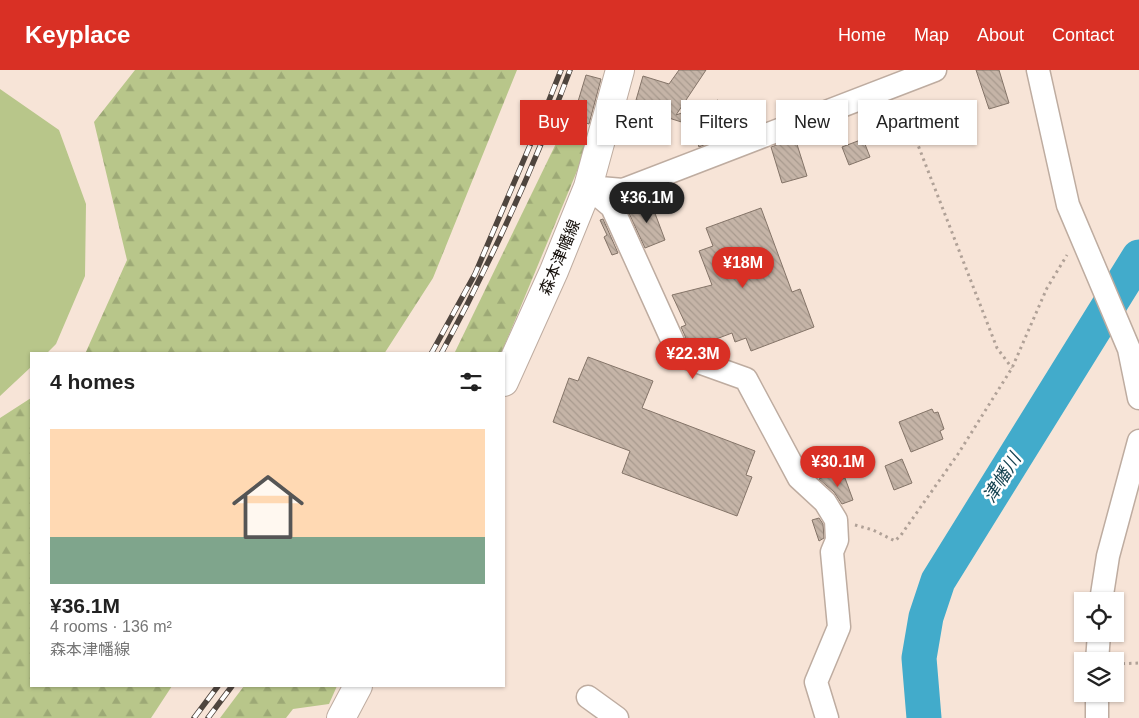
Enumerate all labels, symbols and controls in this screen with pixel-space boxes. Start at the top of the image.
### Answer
text: Keyplace [25,21,130,48]
text: Home [838,25,886,45]
text: Map [914,25,949,45]
text: About [977,25,1024,45]
text: Contact [1052,25,1114,45]
chip: Buy [520,100,587,145]
chip: Rent [597,100,671,145]
chip: Filters [681,100,766,145]
chip: New [776,100,848,145]
chip: Apartment [858,100,977,145]
pin: ¥36.1M [606,182,688,224]
text: ¥36.1M [620,189,674,206]
street label: 森本津幡線 [536,217,583,297]
pin: ¥18M [713,246,773,289]
text: ¥18M [723,254,763,271]
pin: ¥22.3M [652,338,734,380]
text: ¥22.3M [666,345,720,362]
icon: filters [457,368,485,396]
text: 4 homes [50,370,135,393]
pin: ¥30.1M [797,446,879,488]
water label: 津幡川 [979,448,1026,506]
text: ¥30.1M [811,453,865,470]
icon: home [223,462,313,552]
map controls [1074,592,1124,702]
button: locate [1074,592,1124,642]
text: ¥36.1M [50,594,120,617]
text: 4 rooms · 136 m² [50,618,172,635]
text: 森本津幡線 [50,641,130,658]
button: layers [1074,652,1124,702]

